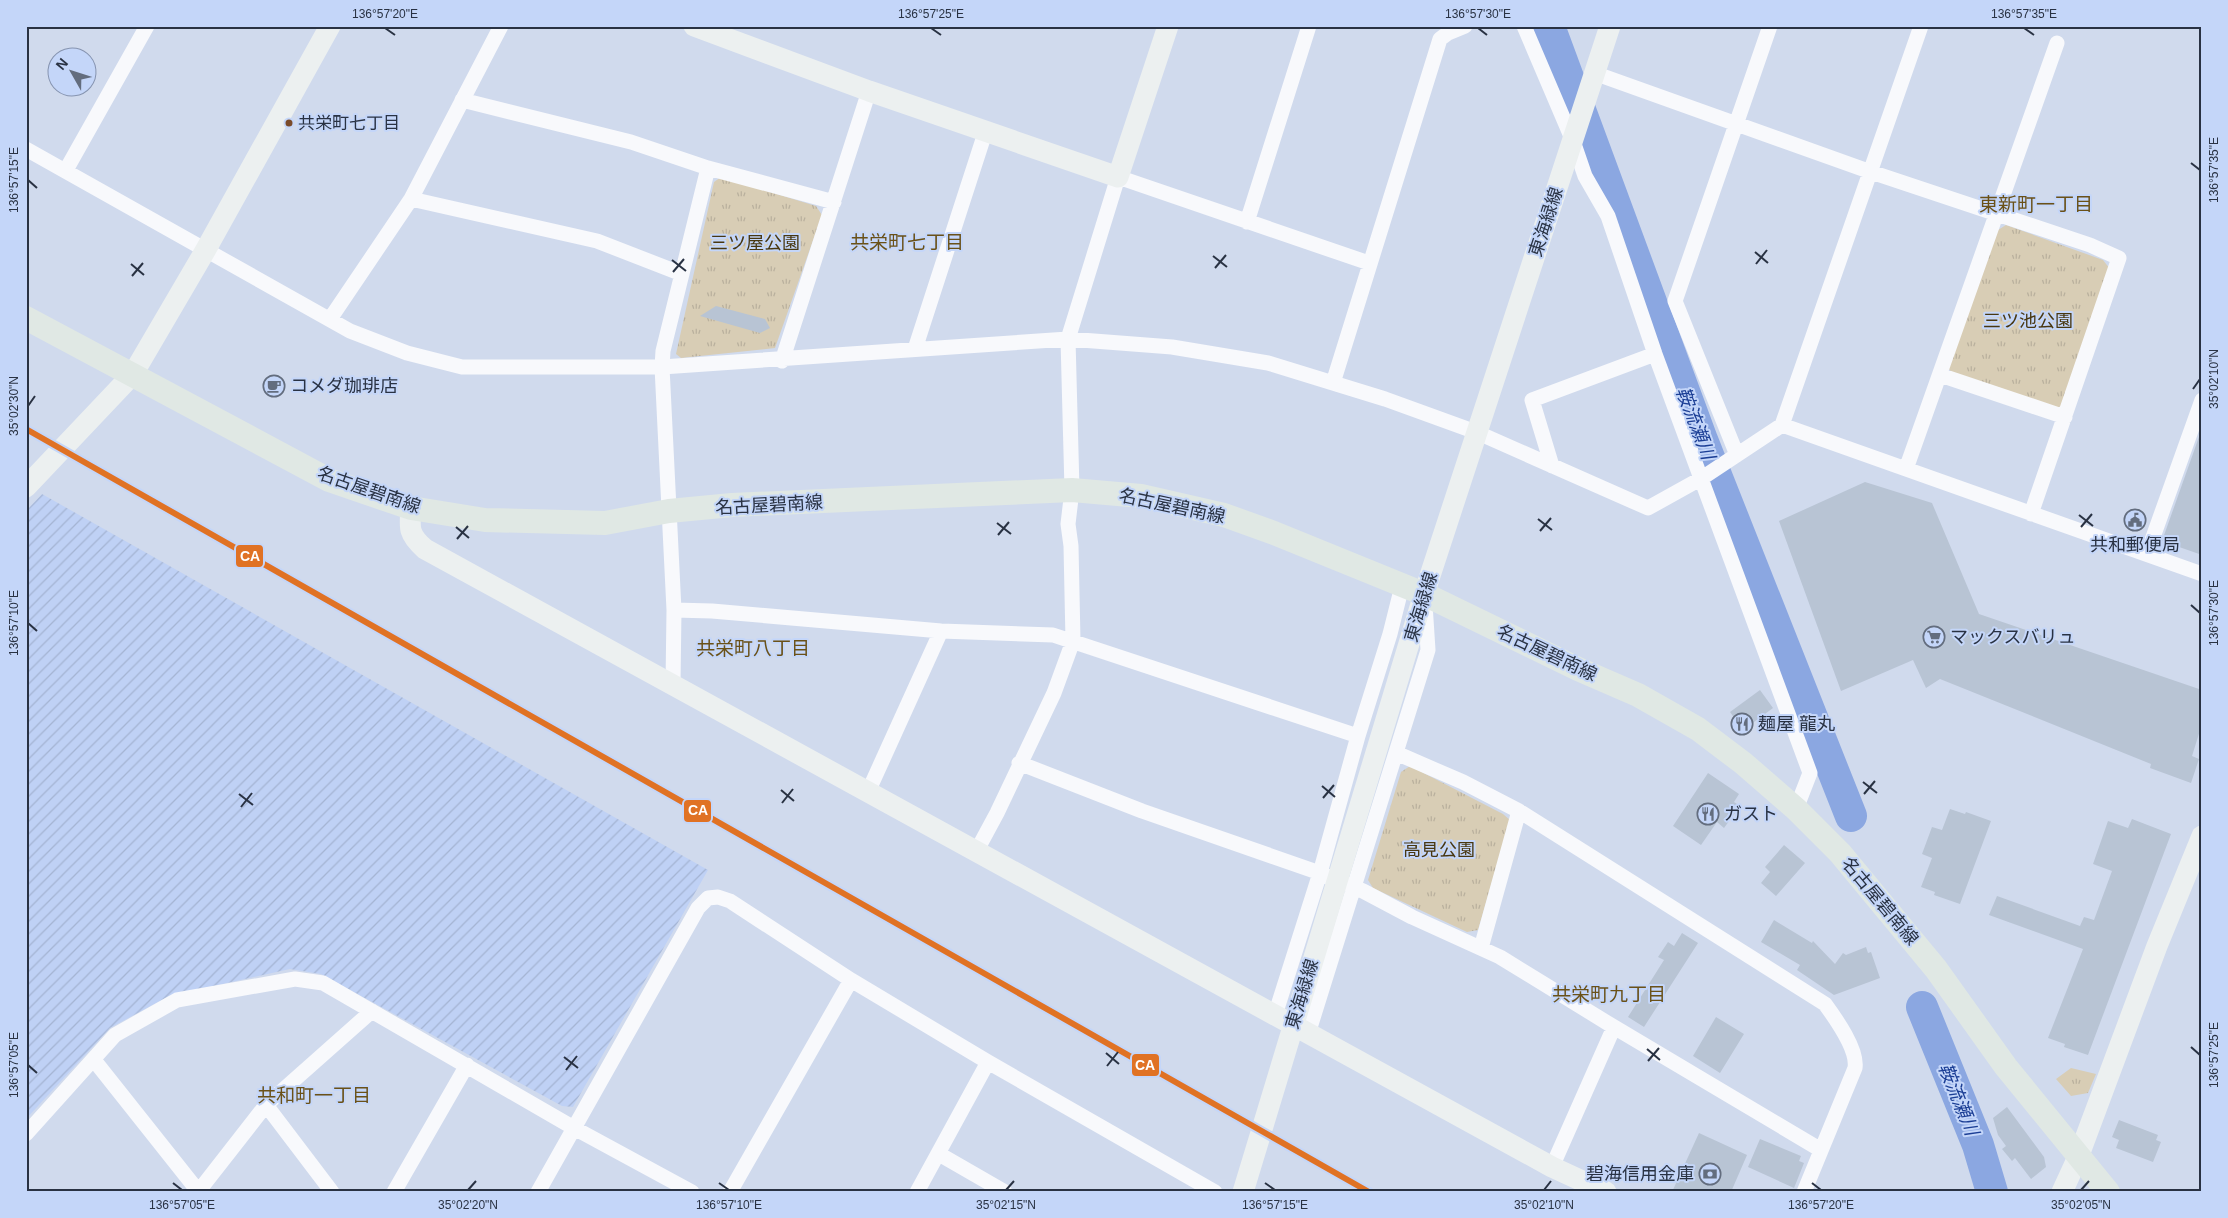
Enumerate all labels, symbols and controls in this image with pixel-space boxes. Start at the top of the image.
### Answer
text: 136°57'20"E [352,7,418,21]
text: 136°57'25"E [898,7,964,21]
text: 136°57'30"E [1445,7,1511,21]
text: 136°57'35"E [1991,7,2057,21]
north arrow [48,48,98,98]
text: N [52,55,71,73]
place label: 共栄町七丁目 [298,114,400,133]
marker: 共栄町七丁目 [284,118,294,128]
text: 136°57'35"E [2207,137,2221,203]
text: 136°57'15"E [7,147,21,213]
street label: 東海緑線 [1525,185,1567,259]
district label: 東新町一丁目 [1979,194,2093,215]
district label: 共栄町七丁目 [850,232,964,253]
park label: 三ツ屋公園 [710,233,800,253]
park label: 三ツ池公園 [1983,311,2073,331]
text: 35°02'10"N [2207,349,2221,409]
cafe icon: コメダ珈琲店 [262,374,286,398]
text: 35°02'30"N [7,376,21,436]
place label: コメダ珈琲店 [290,376,398,396]
water label: 鞍流瀬川 [1672,384,1720,464]
street label: 名古屋碧南線 [315,463,423,517]
street label: 名古屋碧南線 [1117,485,1227,527]
street label: 名古屋碧南線 [715,492,823,518]
public building icon: 共和郵便局 [2123,508,2147,532]
place label: 共和郵便局 [2090,535,2180,555]
line badge: CA [235,544,264,568]
text: CA [240,548,260,564]
street label: 東海緑線 [1401,570,1441,644]
text: 136°57'30"E [2207,580,2221,646]
text: 136°57'10"E [7,590,21,656]
street label: 名古屋碧南線 [1494,621,1600,685]
supermarket icon: マックスバリュ [1922,625,1946,649]
place label: マックスバリュ [1950,627,2075,647]
district label: 共栄町八丁目 [696,638,810,659]
restaurant icon: 麺屋 龍丸 [1730,712,1754,736]
place label: 麺屋 龍丸 [1758,714,1835,734]
line badge: CA [683,799,712,823]
text: CA [688,802,708,818]
restaurant icon: ガスト [1696,802,1720,826]
place label: ガスト [1724,804,1778,824]
park label: 高見公園 [1403,840,1475,860]
street label: 名古屋碧南線 [1838,853,1922,949]
street label: 東海緑線 [1282,957,1322,1031]
district label: 共栄町九丁目 [1552,984,1666,1005]
text: 136°57'25"E [2207,1022,2221,1088]
text: 136°57'05"E [7,1032,21,1098]
line badge: CA [1131,1053,1160,1077]
text: CA [1135,1057,1155,1073]
water label: 鞍流瀬川 [1935,1060,1983,1140]
district label: 共和町一丁目 [257,1085,371,1106]
bank icon: 碧海信用金庫 [1698,1162,1722,1186]
place label: 碧海信用金庫 [1586,1164,1694,1184]
text: 136°57'05"E [149,1198,215,1212]
text: 35°02'20"N [438,1198,498,1212]
text: 136°57'10"E [696,1198,762,1212]
text: 35°02'15"N [976,1198,1036,1212]
text: 136°57'15"E [1242,1198,1308,1212]
text: 35°02'10"N [1514,1198,1574,1212]
text: 136°57'20"E [1788,1198,1854,1212]
text: 35°02'05"N [2051,1198,2111,1212]

